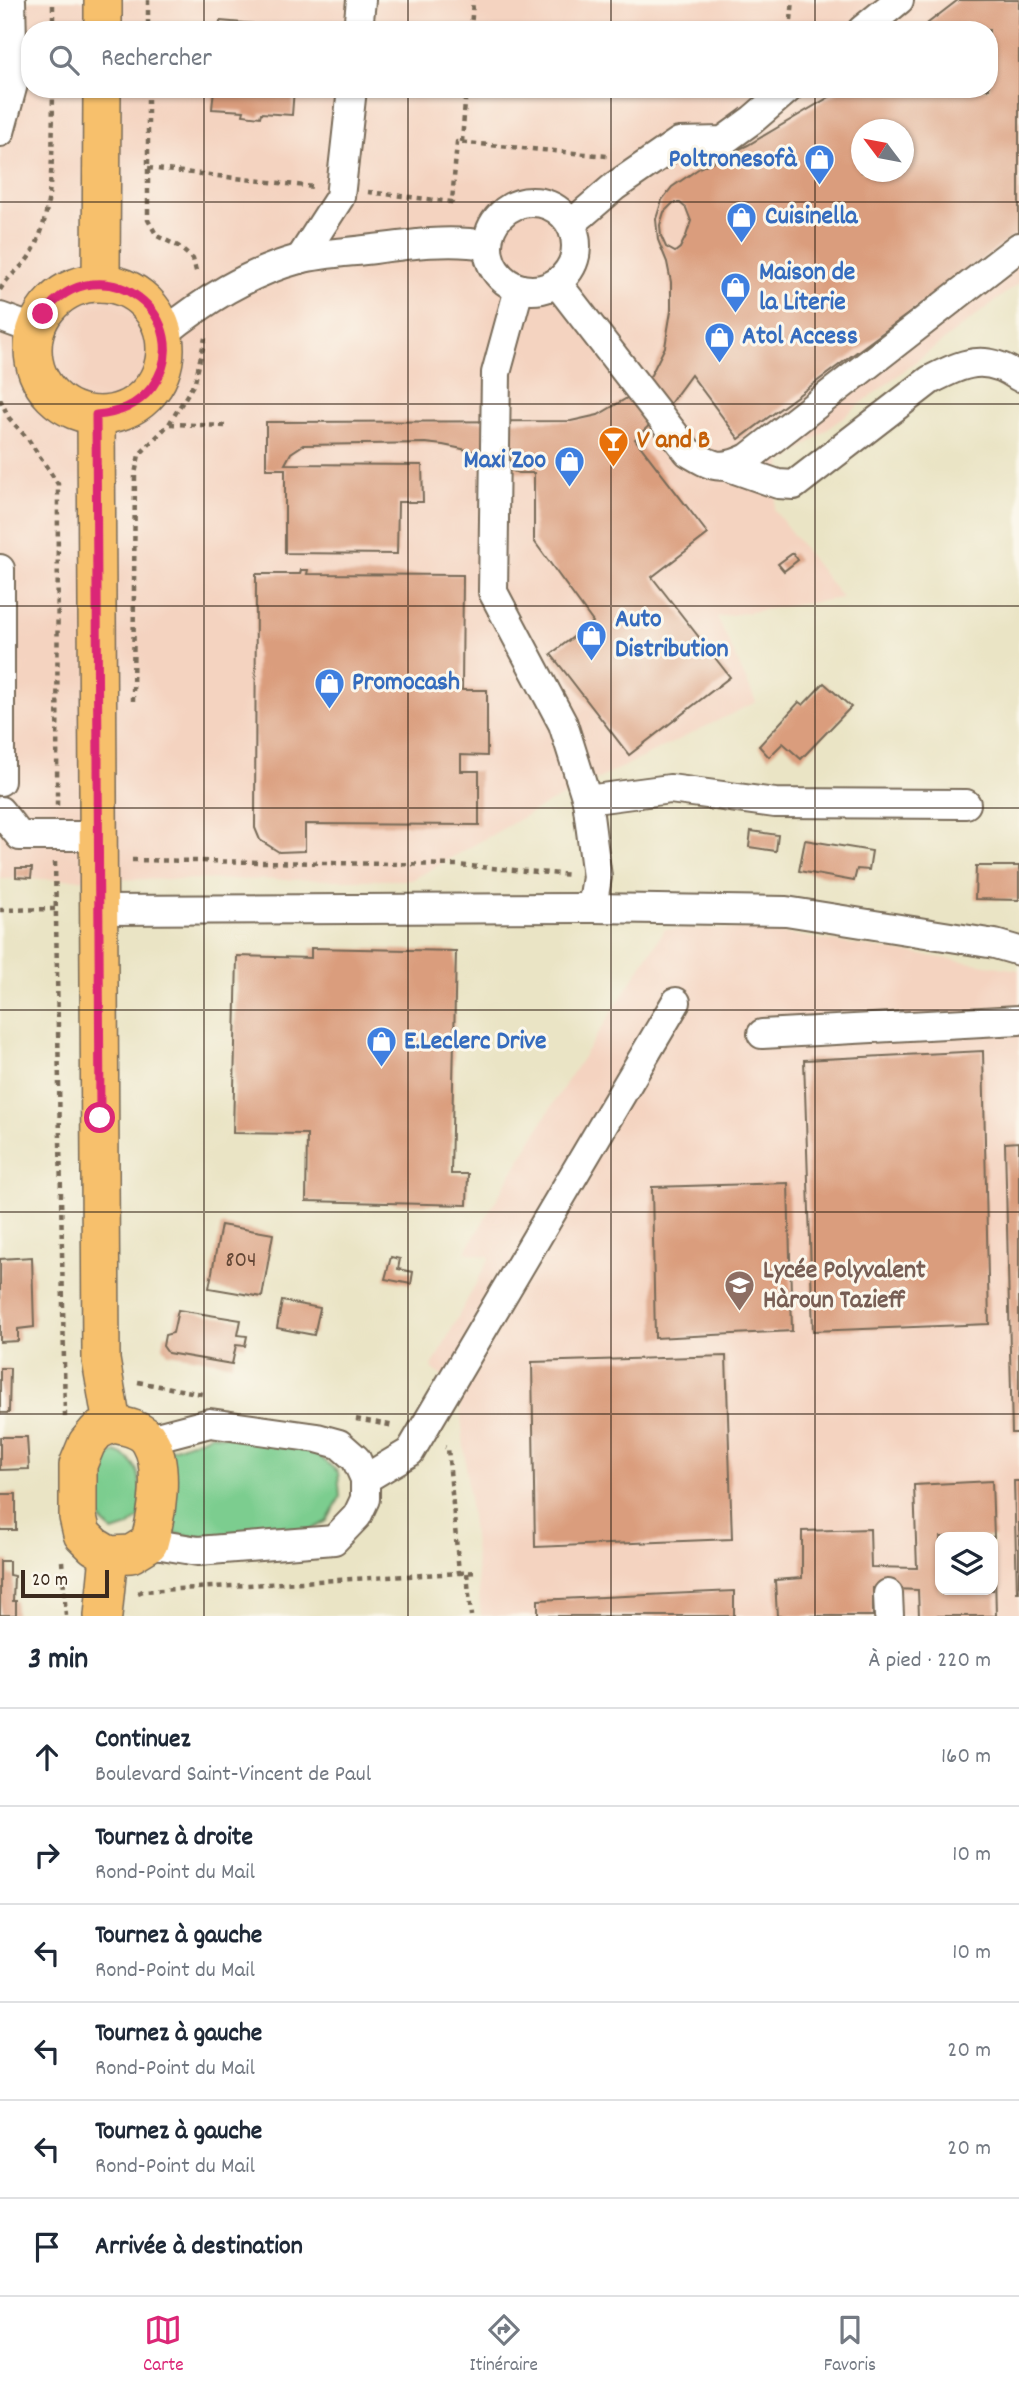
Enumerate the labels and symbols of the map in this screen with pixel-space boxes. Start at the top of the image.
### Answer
north arrow [851,119,914,182]
place label: Poltronesofà [669,142,798,179]
shop icon: Poltronesofà [803,143,837,187]
place label: Cuisinella [765,199,858,236]
shop icon: Cuisinella [725,200,759,244]
place label: Maison de la Literie [759,255,855,322]
shop icon: Maison de la Literie [719,271,753,315]
route end [27,298,58,329]
place label: Atol Access [742,319,858,356]
shop icon: Atol Access [702,320,736,364]
place label: V and B [637,423,710,460]
bar icon: V and B [597,424,631,468]
place label: Maxi Zoo [464,443,546,480]
shop icon: Maxi Zoo [552,444,586,488]
place label: Auto Distribution [615,602,729,669]
shop icon: Auto Distribution [575,618,609,662]
place label: Promocash [352,665,460,702]
shop icon: Promocash [312,666,346,710]
place label: E.Leclerc Drive [404,1024,546,1061]
shop icon: E.Leclerc Drive [364,1025,398,1069]
route start [84,1102,115,1133]
house number: 804 [225,1245,257,1278]
place label: Lycée Polyvalent Hàroun Tazieff [763,1253,926,1320]
school or university icon: Lycée Polyvalent Hàroun Tazieff [723,1269,757,1313]
scale bar [21,1567,108,1599]

